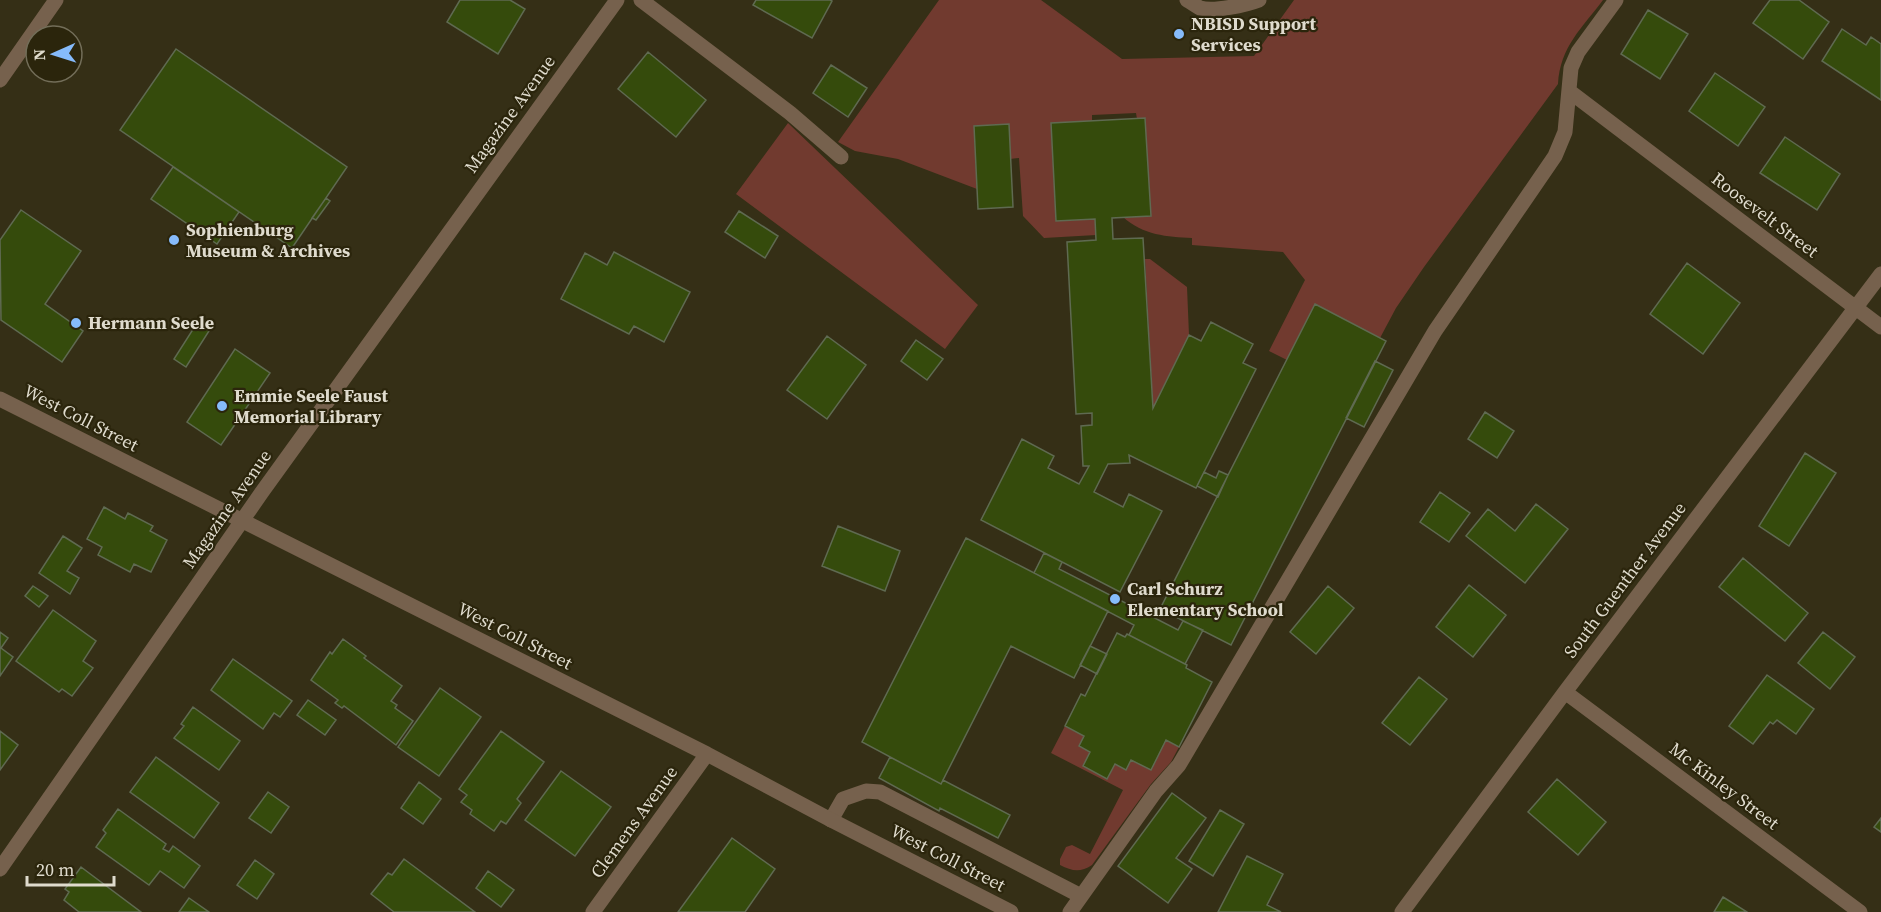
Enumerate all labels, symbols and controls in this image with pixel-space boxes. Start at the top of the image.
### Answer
place label: NBISD Support Services [1191,11,1317,57]
north arrow [24,24,84,84]
marker: NBISD Support Services [1172,27,1186,41]
text: N [28,48,50,61]
street label: Magazine Avenue [458,50,561,178]
street label: Roosevelt Street [1707,166,1824,263]
place label: Sophienburg Museum & Archives [186,217,350,263]
marker: Sophienburg Museum & Archives [167,233,181,247]
place label: Hermann Seele [88,310,214,335]
marker: Hermann Seele [69,316,83,330]
street label: West Coll Street [20,378,143,457]
place label: Emmie Seele Faust Memorial Library [234,383,389,429]
marker: Emmie Seele Faust Memorial Library [215,399,229,413]
street label: Magazine Avenue [176,444,277,573]
street label: South Guenther Avenue [1558,496,1692,663]
place label: Carl Schurz Elementary School [1127,576,1284,622]
marker: Carl Schurz Elementary School [1108,592,1122,606]
street label: West Coll Street [454,596,577,675]
street label: Mc Kinley Street [1664,736,1784,835]
street label: Clemens Avenue [584,760,683,883]
street label: West Coll Street [887,818,1010,897]
scale bar [27,849,114,887]
text: 20 m [36,857,74,882]

